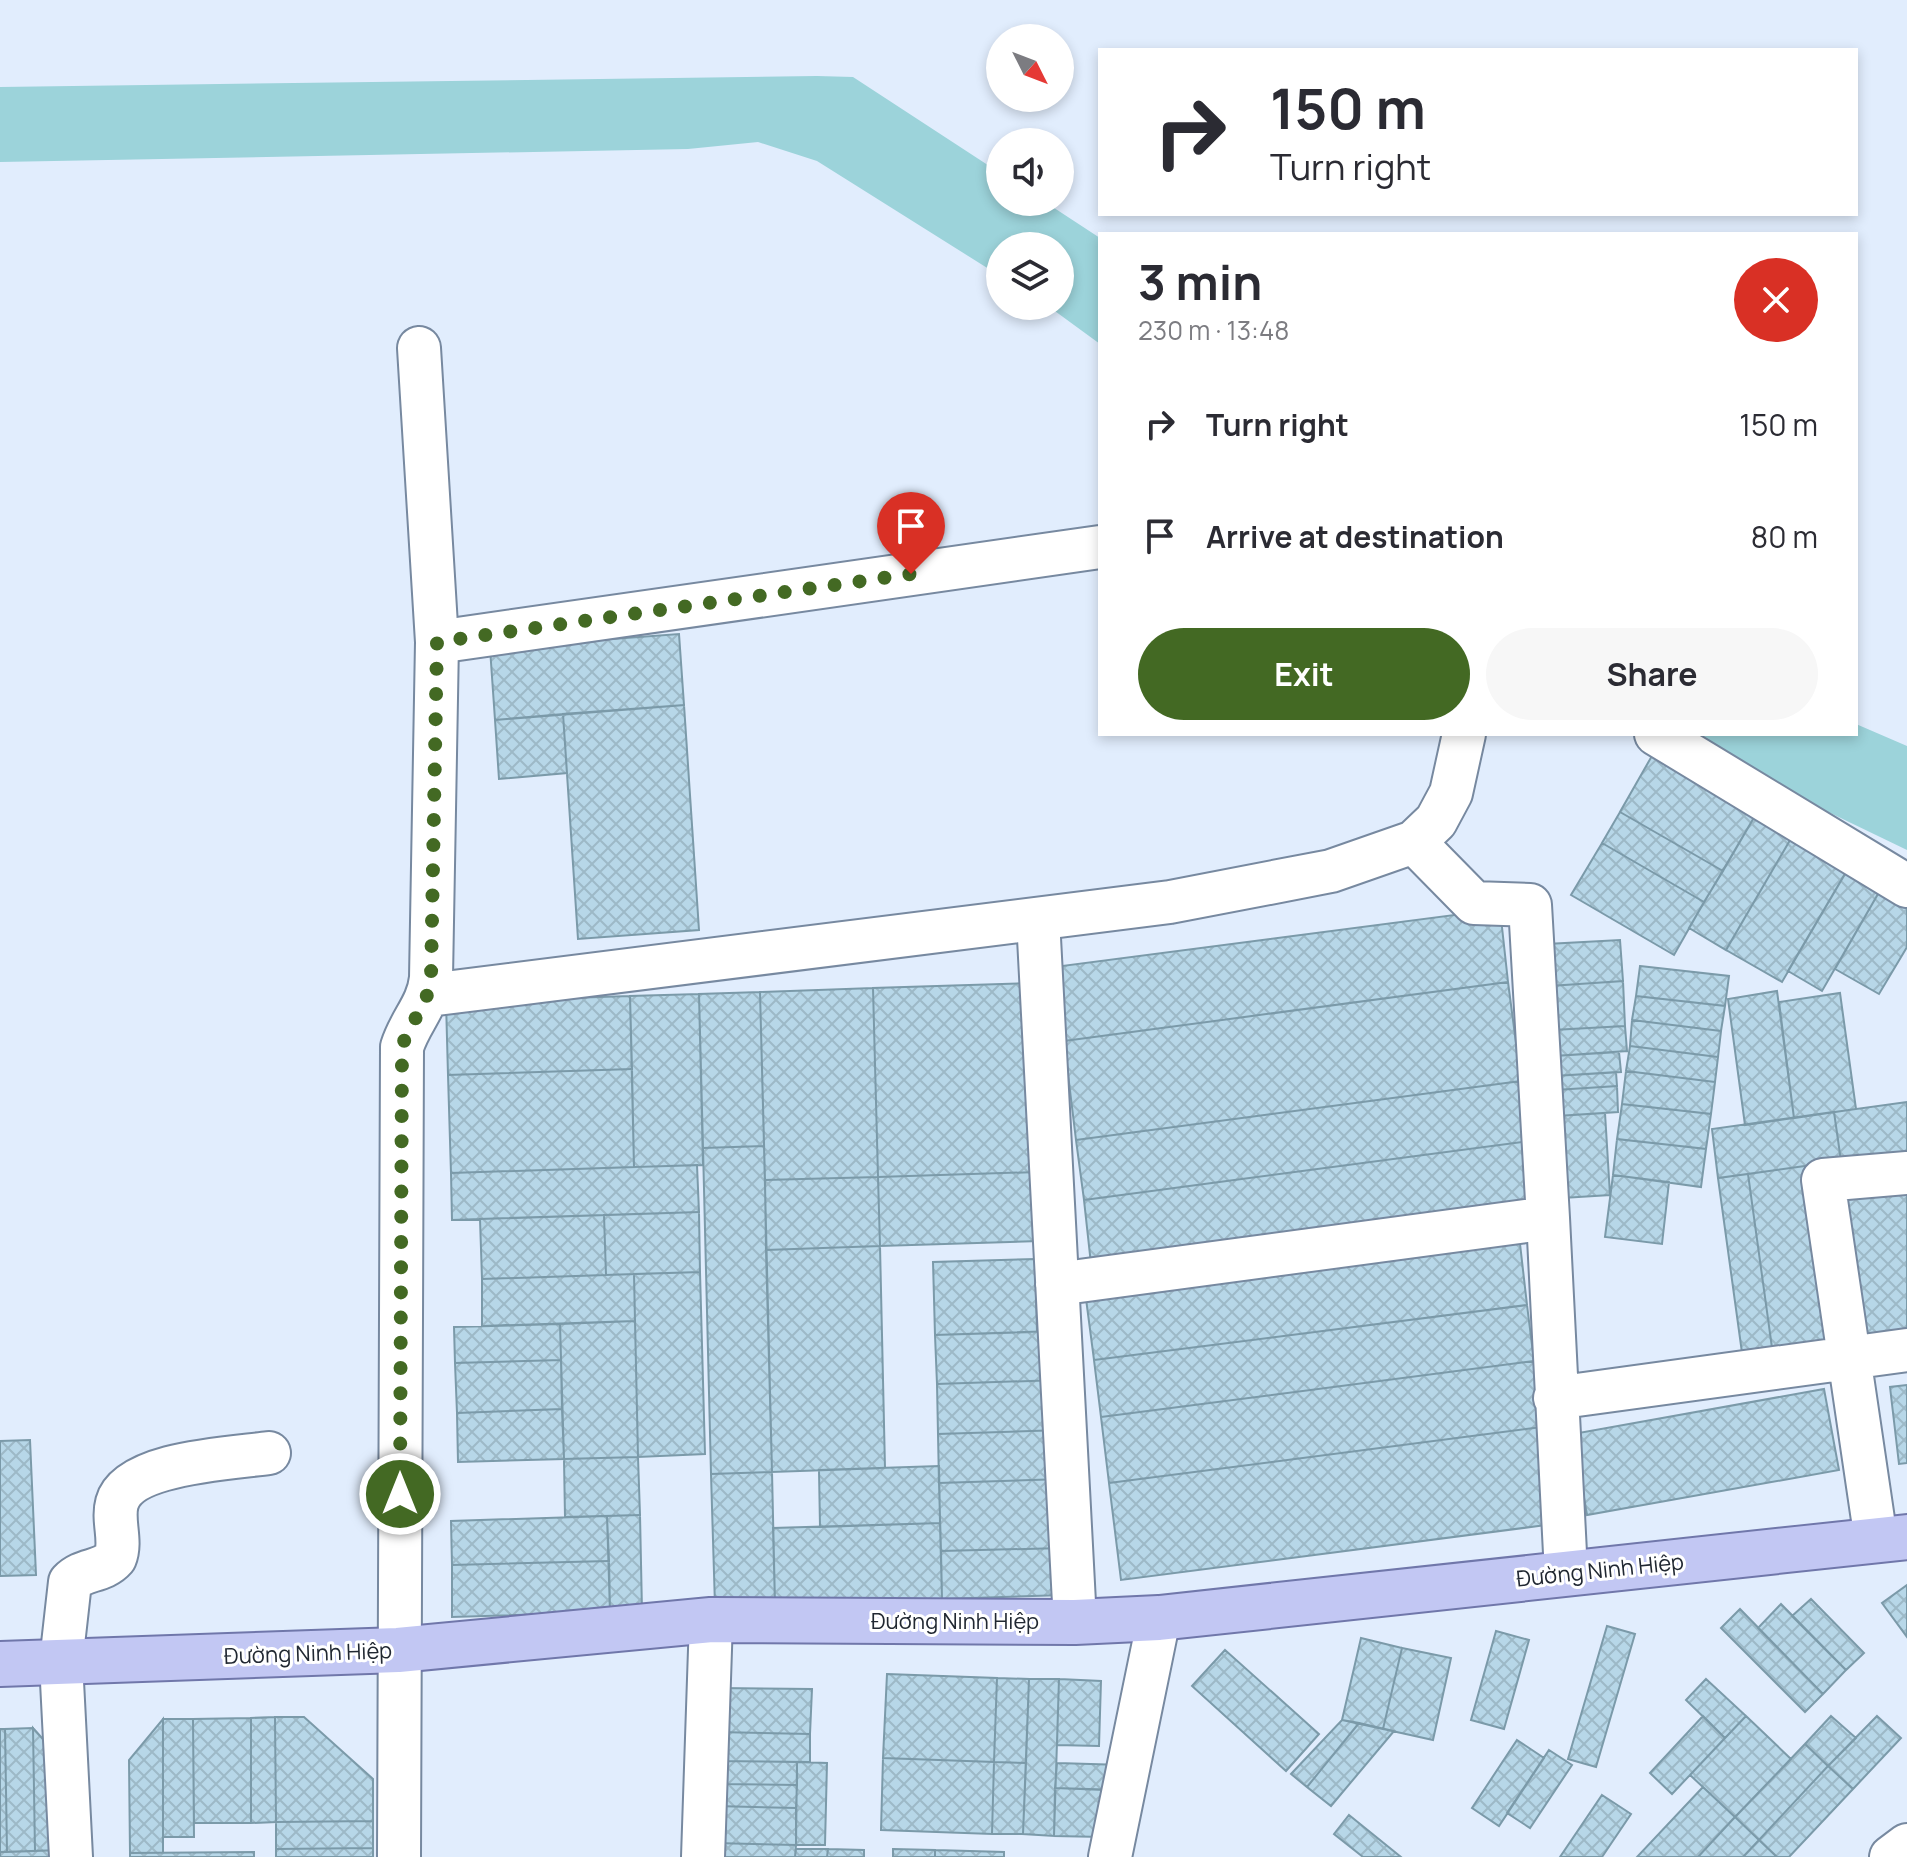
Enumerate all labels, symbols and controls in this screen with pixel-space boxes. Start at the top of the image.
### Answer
north arrow [986,24,1074,112]
map controls [986,24,1074,320]
text: 150 m [1270,69,1426,146]
icon: right [1138,80,1242,184]
button: sound [986,128,1074,216]
text: Turn right [1270,142,1431,191]
button: layers [986,232,1074,320]
text: 3 min [1138,249,1262,314]
button: close [1734,258,1818,342]
text: 230 m · 13:48 [1138,312,1289,348]
icon: right [1138,402,1182,446]
text: Turn right [1206,404,1349,445]
text: 150 m [1739,404,1818,445]
pin [877,492,945,574]
icon: arrive [889,504,933,548]
icon: arrive [1138,514,1182,558]
text: Arrive at destination [1206,516,1504,557]
text: 80 m [1751,516,1818,557]
button: Exit [1138,628,1470,720]
button: Share [1486,628,1818,720]
position arrow [358,1452,442,1536]
street label: Đường Ninh Hiệp [1515,1546,1685,1594]
street label: Đường Ninh Hiệp [871,1606,1039,1636]
street label: Đường Ninh Hiệp [223,1635,393,1671]

